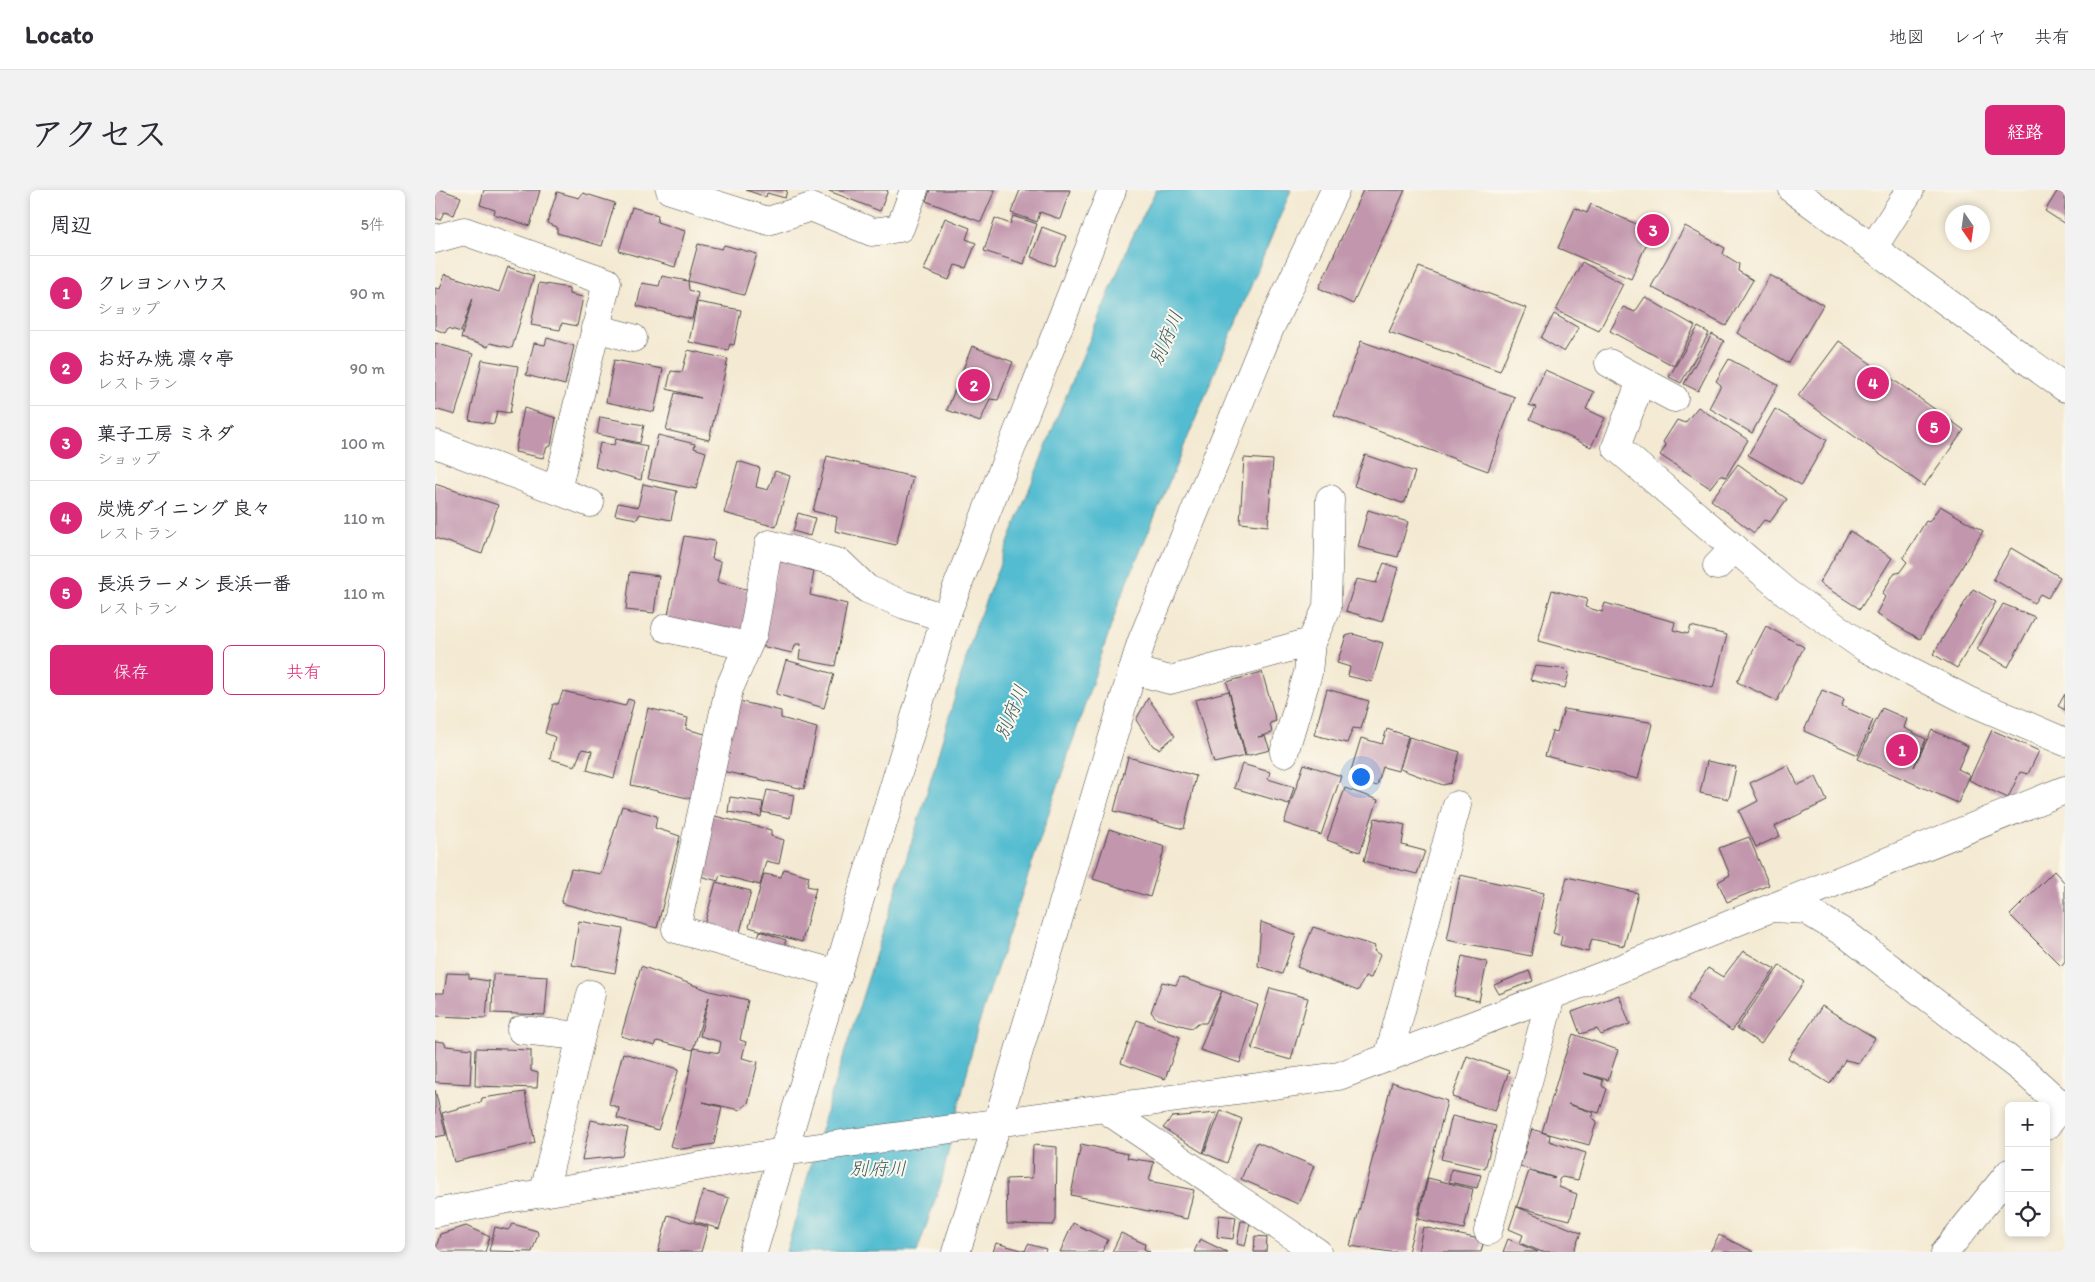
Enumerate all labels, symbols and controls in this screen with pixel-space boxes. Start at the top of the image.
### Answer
text: Locato [25,20,94,49]
text: 地図 [1889,26,1925,48]
text: レイヤ [1953,26,2006,48]
text: 共有 [2034,26,2070,48]
button: 経路 [1985,105,2065,155]
text: アクセス [30,113,168,155]
north arrow [1945,205,1990,250]
pin: 3 [1637,211,1669,249]
text: 周辺 [50,212,92,237]
text: 5件 [361,215,385,234]
text: クレヨンハウス [97,272,228,295]
text: 1 [62,284,70,303]
text: 90 m [350,284,385,303]
text: ショップ [97,299,160,318]
water label: 別府川 [1144,307,1188,369]
text: お好み焼 凛々亭 [97,347,234,370]
text: 2 [62,359,70,378]
text: 90 m [350,359,385,378]
pin: 4 [1857,364,1889,402]
pin: 2 [958,366,990,404]
text: レストラン [97,374,178,393]
pin: 5 [1918,408,1950,446]
text: 菓子工房 ミネダ [97,422,234,445]
text: 3 [62,434,70,453]
text: 100 m [341,434,385,453]
text: ショップ [97,449,160,468]
text: 炭焼ダイニング 良々 [97,497,270,520]
text: 4 [61,509,71,528]
text: 110 m [343,509,385,528]
text: レストラン [97,524,178,543]
text: 長浜ラーメン 長浜一番 [97,572,291,595]
text: 5 [62,584,70,603]
text: 110 m [343,584,385,603]
text: レストラン [97,599,178,618]
button: 保存 [50,645,213,695]
button: 共有 [223,645,385,695]
water label: 別府川 [990,681,1032,743]
pin: 1 [1886,731,1918,769]
your location [1348,764,1374,790]
map controls [2005,1102,2050,1237]
button: + [2005,1102,2050,1147]
button: − [2005,1147,2050,1192]
water label: 別府川 [849,1157,907,1180]
button: locate [2005,1192,2050,1237]

